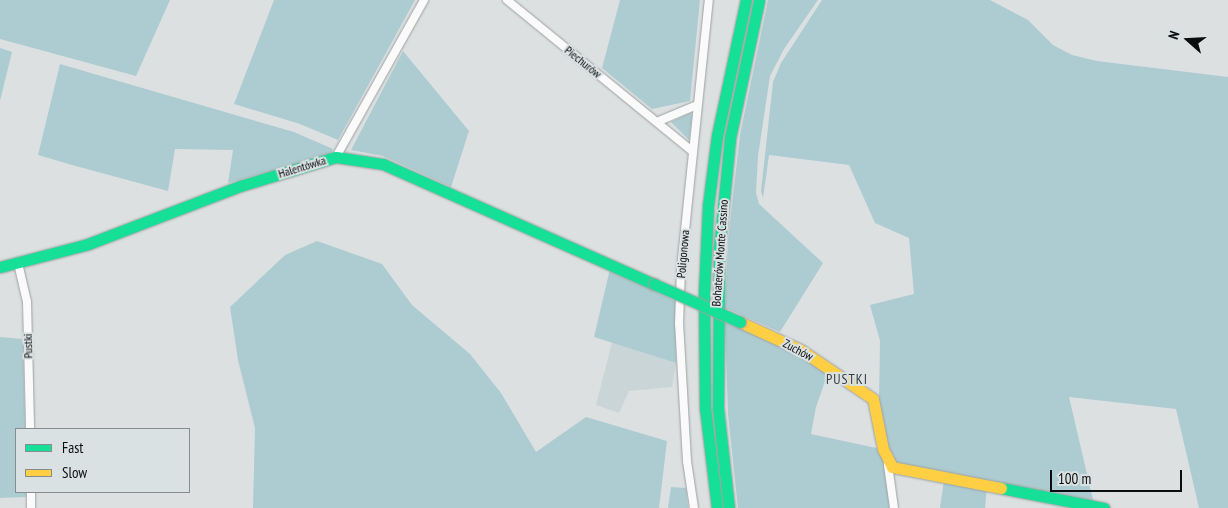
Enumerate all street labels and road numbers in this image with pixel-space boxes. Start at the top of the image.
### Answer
street label: Piechurów [562,43,604,81]
street label: Halentówka [276,153,328,181]
street label: Bohaterów Monte Cassino [709,199,731,307]
street label: Poligonowa [674,229,692,279]
street label: Pustki [21,333,35,359]
street label: Zuchów [780,336,816,364]

